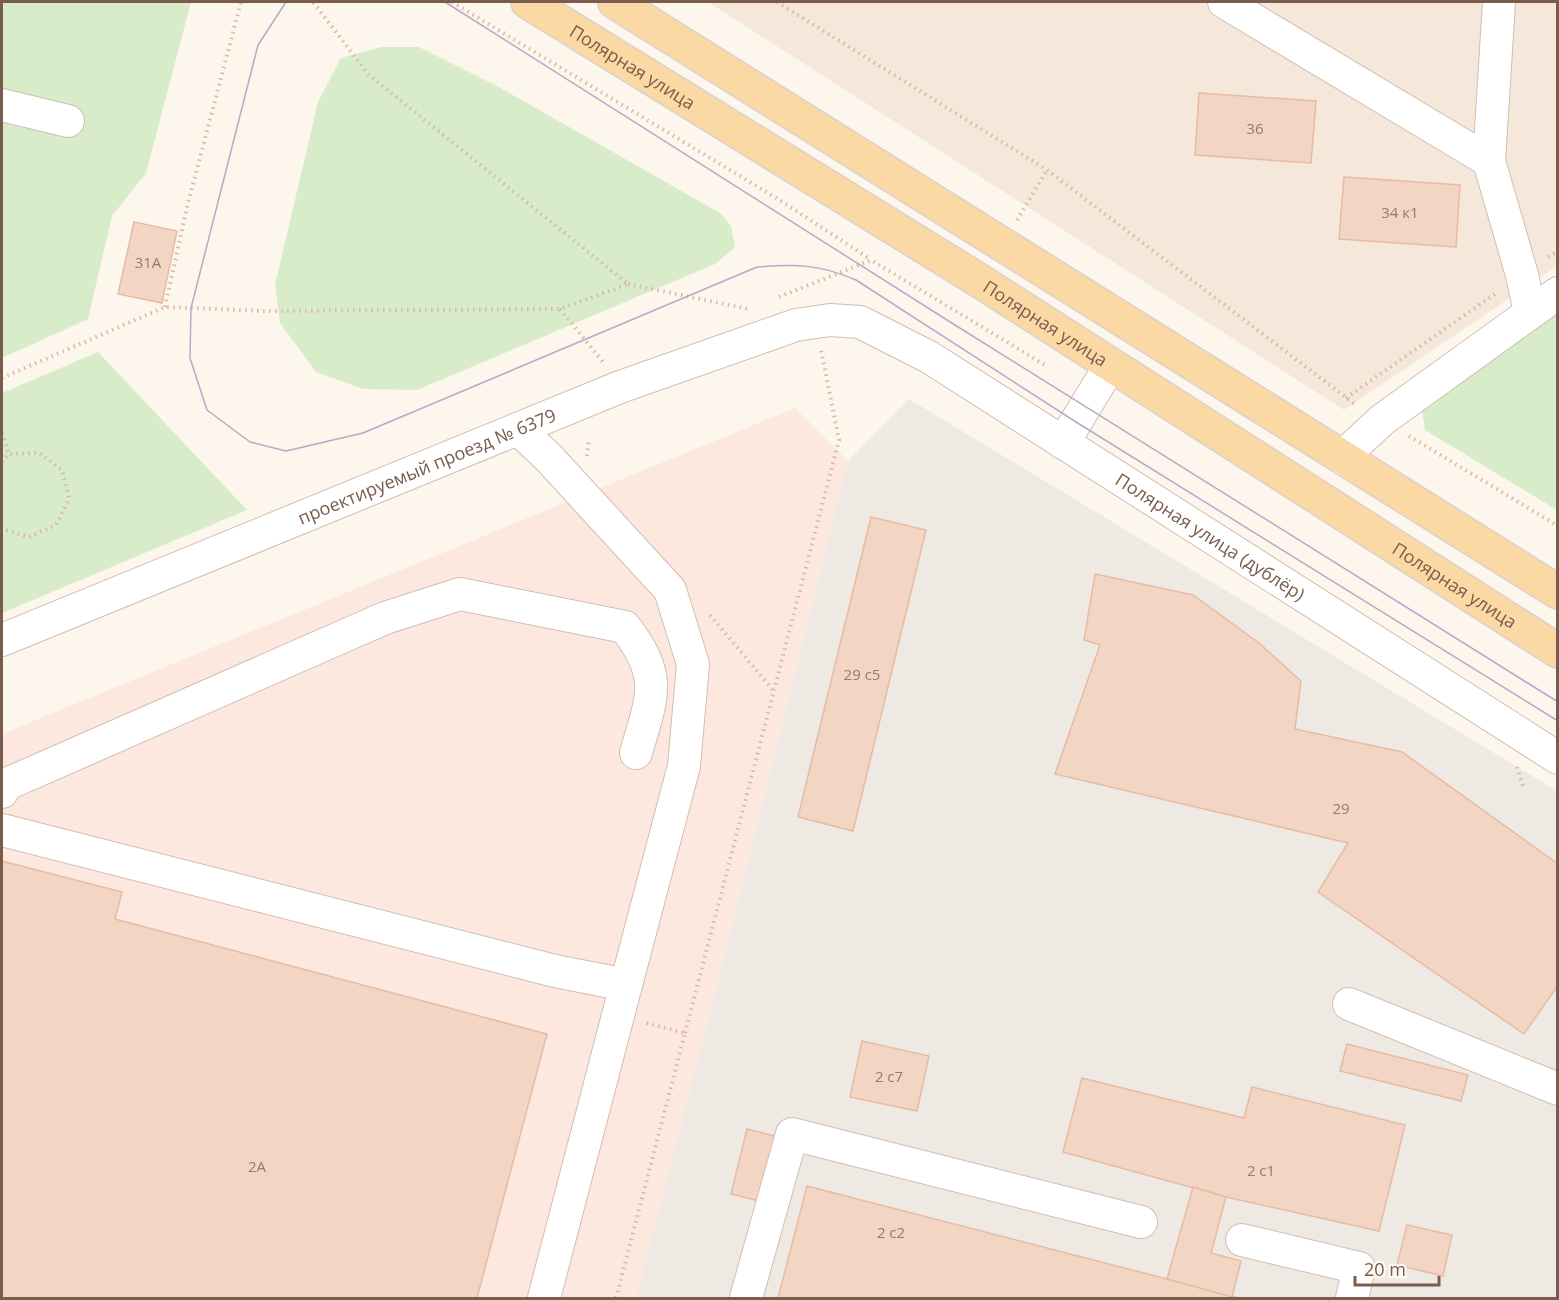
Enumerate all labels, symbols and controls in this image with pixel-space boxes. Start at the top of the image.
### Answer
street label: Полярная улица [565,19,700,114]
house number: 36 [1246,118,1264,138]
house number: 34 к1 [1381,202,1419,222]
house number: 31А [135,252,162,272]
street label: Полярная улица [979,274,1112,372]
street label: проектируемый проезд № 6379 [294,403,559,530]
street label: Полярная улица (дублёр) [1111,467,1310,606]
street label: Полярная улица [1388,536,1522,634]
house number: 29 с5 [844,664,880,684]
house number: 29 [1332,798,1350,818]
house number: 2 с7 [875,1066,903,1086]
house number: 2А [248,1156,267,1176]
house number: 2 с1 [1247,1160,1275,1180]
house number: 2 с2 [877,1222,905,1242]
scale bar [1355,1249,1439,1287]
text: 20 m [1364,1257,1406,1281]

